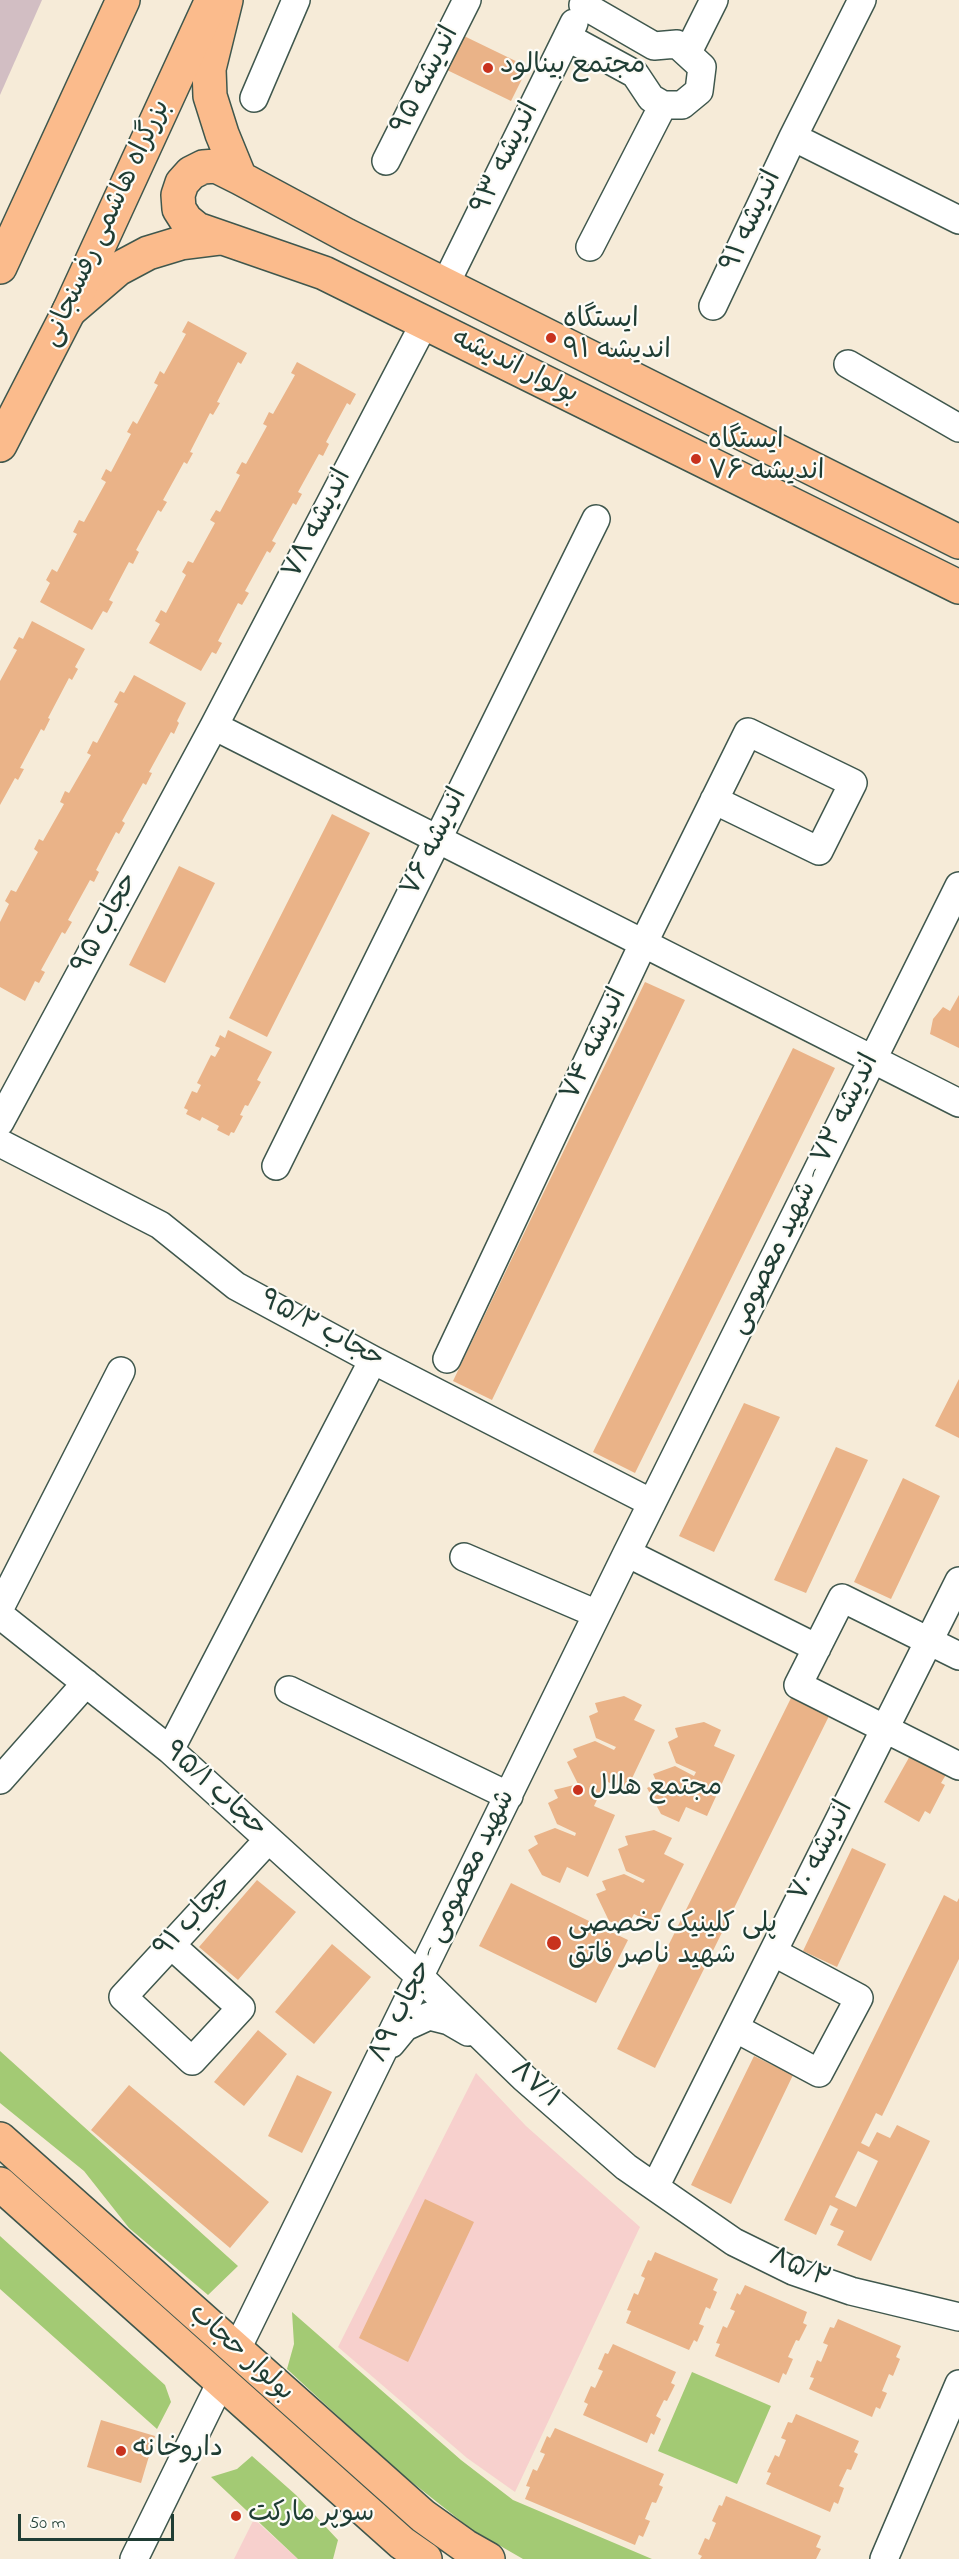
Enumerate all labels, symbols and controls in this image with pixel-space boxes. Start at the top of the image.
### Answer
street label: اندیشه ۹۵ [386,22,468,140]
place label: مجتمع بینالود [500,52,646,84]
marker: مجتمع بینالود [481,61,495,75]
street label: بزرگراه هاشمی رفسنجانی [36,95,180,353]
street label: اندیشه ۹۳ [466,98,548,220]
street label: اندیشه ۹۱ [716,166,790,278]
place label: ایستگاه اندیشه ۹۱ [563,306,671,369]
street label: بولوار اندیشه [445,323,583,413]
marker: ایستگاه اندیشه ۹۱ [544,331,558,345]
place label: ایستگاه اندیشه ۷۶ [708,427,824,490]
marker: ایستگاه اندیشه ۷۶ [689,452,703,466]
street label: اندیشه ۷۸ [278,465,360,585]
street label: اندیشه ۷۶ [396,784,476,902]
street label: حجاب ۹۵ [67,868,147,980]
street label: اندیشه ۷۴ [556,984,636,1106]
street label: اندیشه ۷۲ - شهید معصومی [724,1050,888,1340]
street label: حجاب ۹۵/۲ [253,1285,389,1377]
street label: حجاب ۹۵/۱ [156,1736,272,1846]
place label: مجتمع هلال [590,1774,722,1806]
marker: مجتمع هلال [571,1783,585,1797]
street label: شهید معصومی - حجاب ۸۹ [364,1785,524,2069]
street label: اندیشه ۷۰ [784,1796,862,1908]
street label: حجاب ۹۱ [149,1870,241,1966]
place label: پلی کلینیک تخصصی شهید ناصر فاتق [568,1911,777,1974]
marker: پلی کلینیک تخصصی شهید ناصر فاتق [545,1934,563,1952]
street label: ۸۷/۱ [502,2055,566,2117]
street label: ۸۵/۲ [763,2243,835,2297]
street label: بولوار حجاب [181,2298,299,2410]
place label: داروخانه [133,2435,223,2467]
marker: داروخانه [114,2444,128,2458]
place label: سوپر مارکت [248,2500,375,2532]
scale bar [21,2502,177,2540]
marker: سوپر مارکت [229,2509,243,2523]
text: 50 m [29,2511,66,2537]

